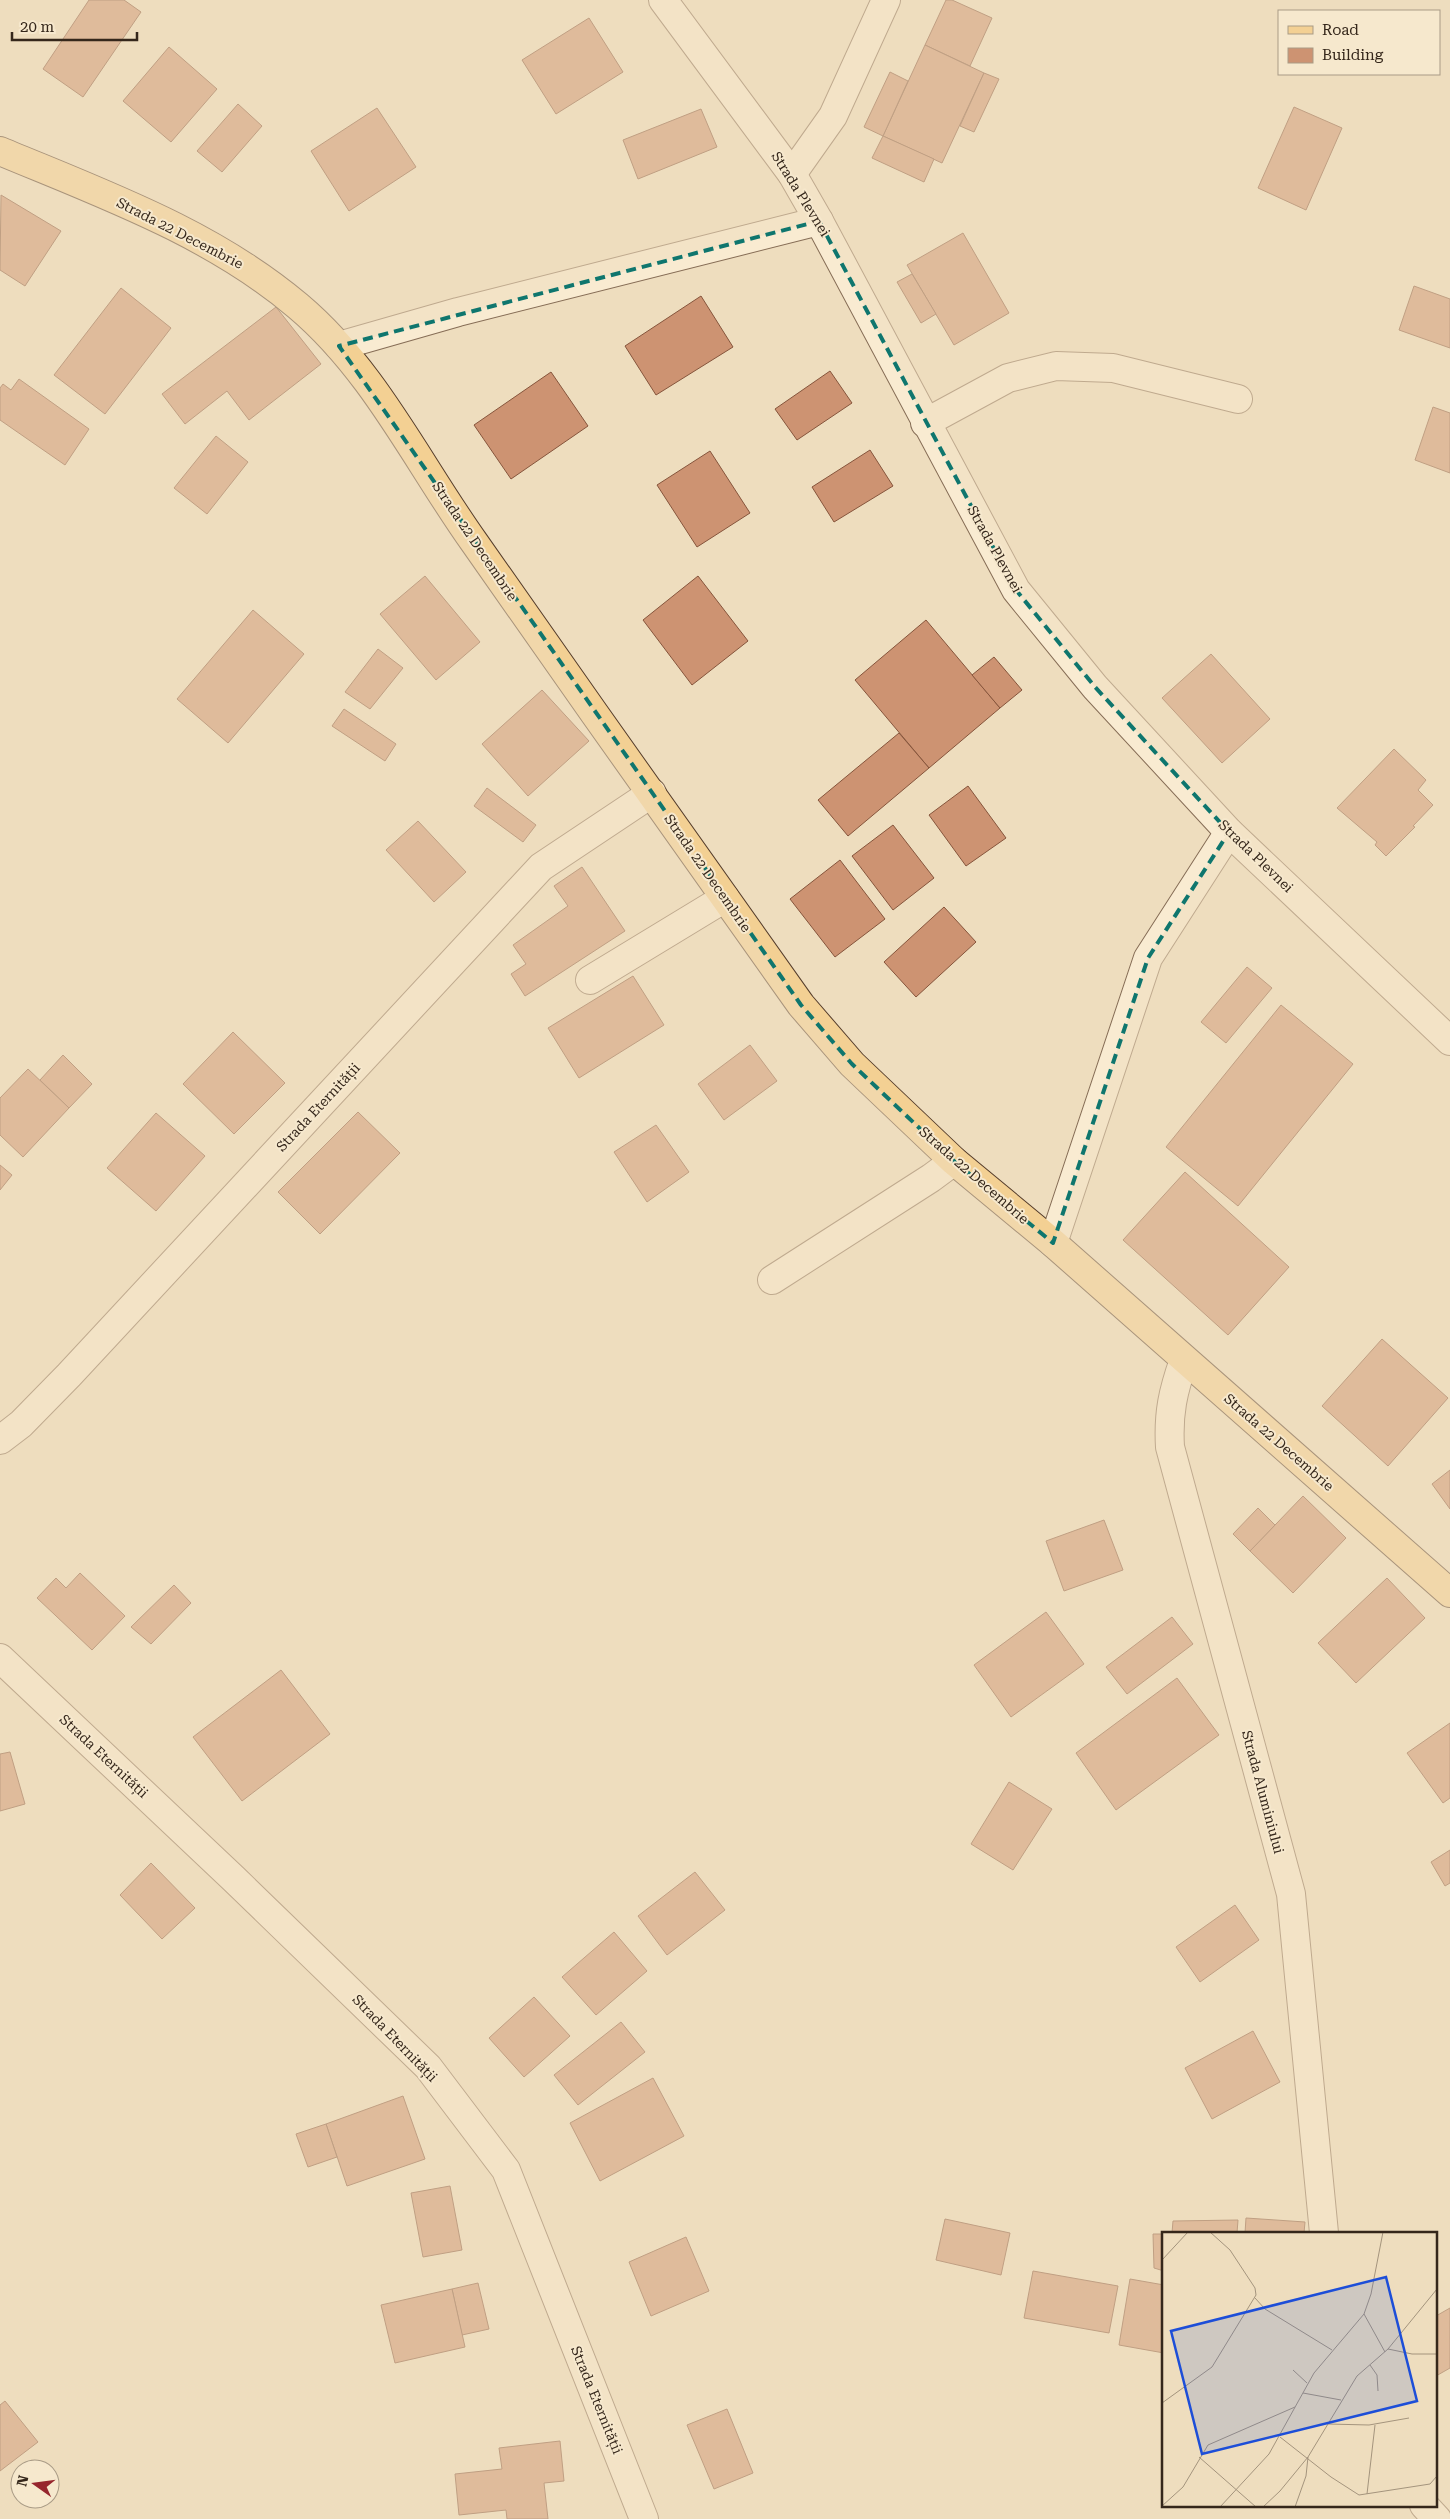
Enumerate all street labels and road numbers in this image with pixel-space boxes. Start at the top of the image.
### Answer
street label: Strada Plevnei [768,149,834,240]
street label: Strada 22 Decembrie [114,194,246,272]
street label: Strada 22 Decembrie [429,479,521,604]
street label: Strada Plevnei [964,503,1026,596]
street label: Strada 22 Decembrie [661,811,755,935]
street label: Strada Plevnei [1216,817,1297,896]
street label: Strada Eternității [273,1059,364,1155]
street label: Strada 22 Decembrie [916,1123,1032,1227]
street label: Strada 22 Decembrie [1221,1390,1337,1494]
street label: Strada Eternității [56,1711,152,1802]
street label: Strada Aluminiului [1239,1729,1287,1856]
street label: Strada Eternității [349,1991,441,2086]
street label: Strada Eternității [567,2344,626,2457]

